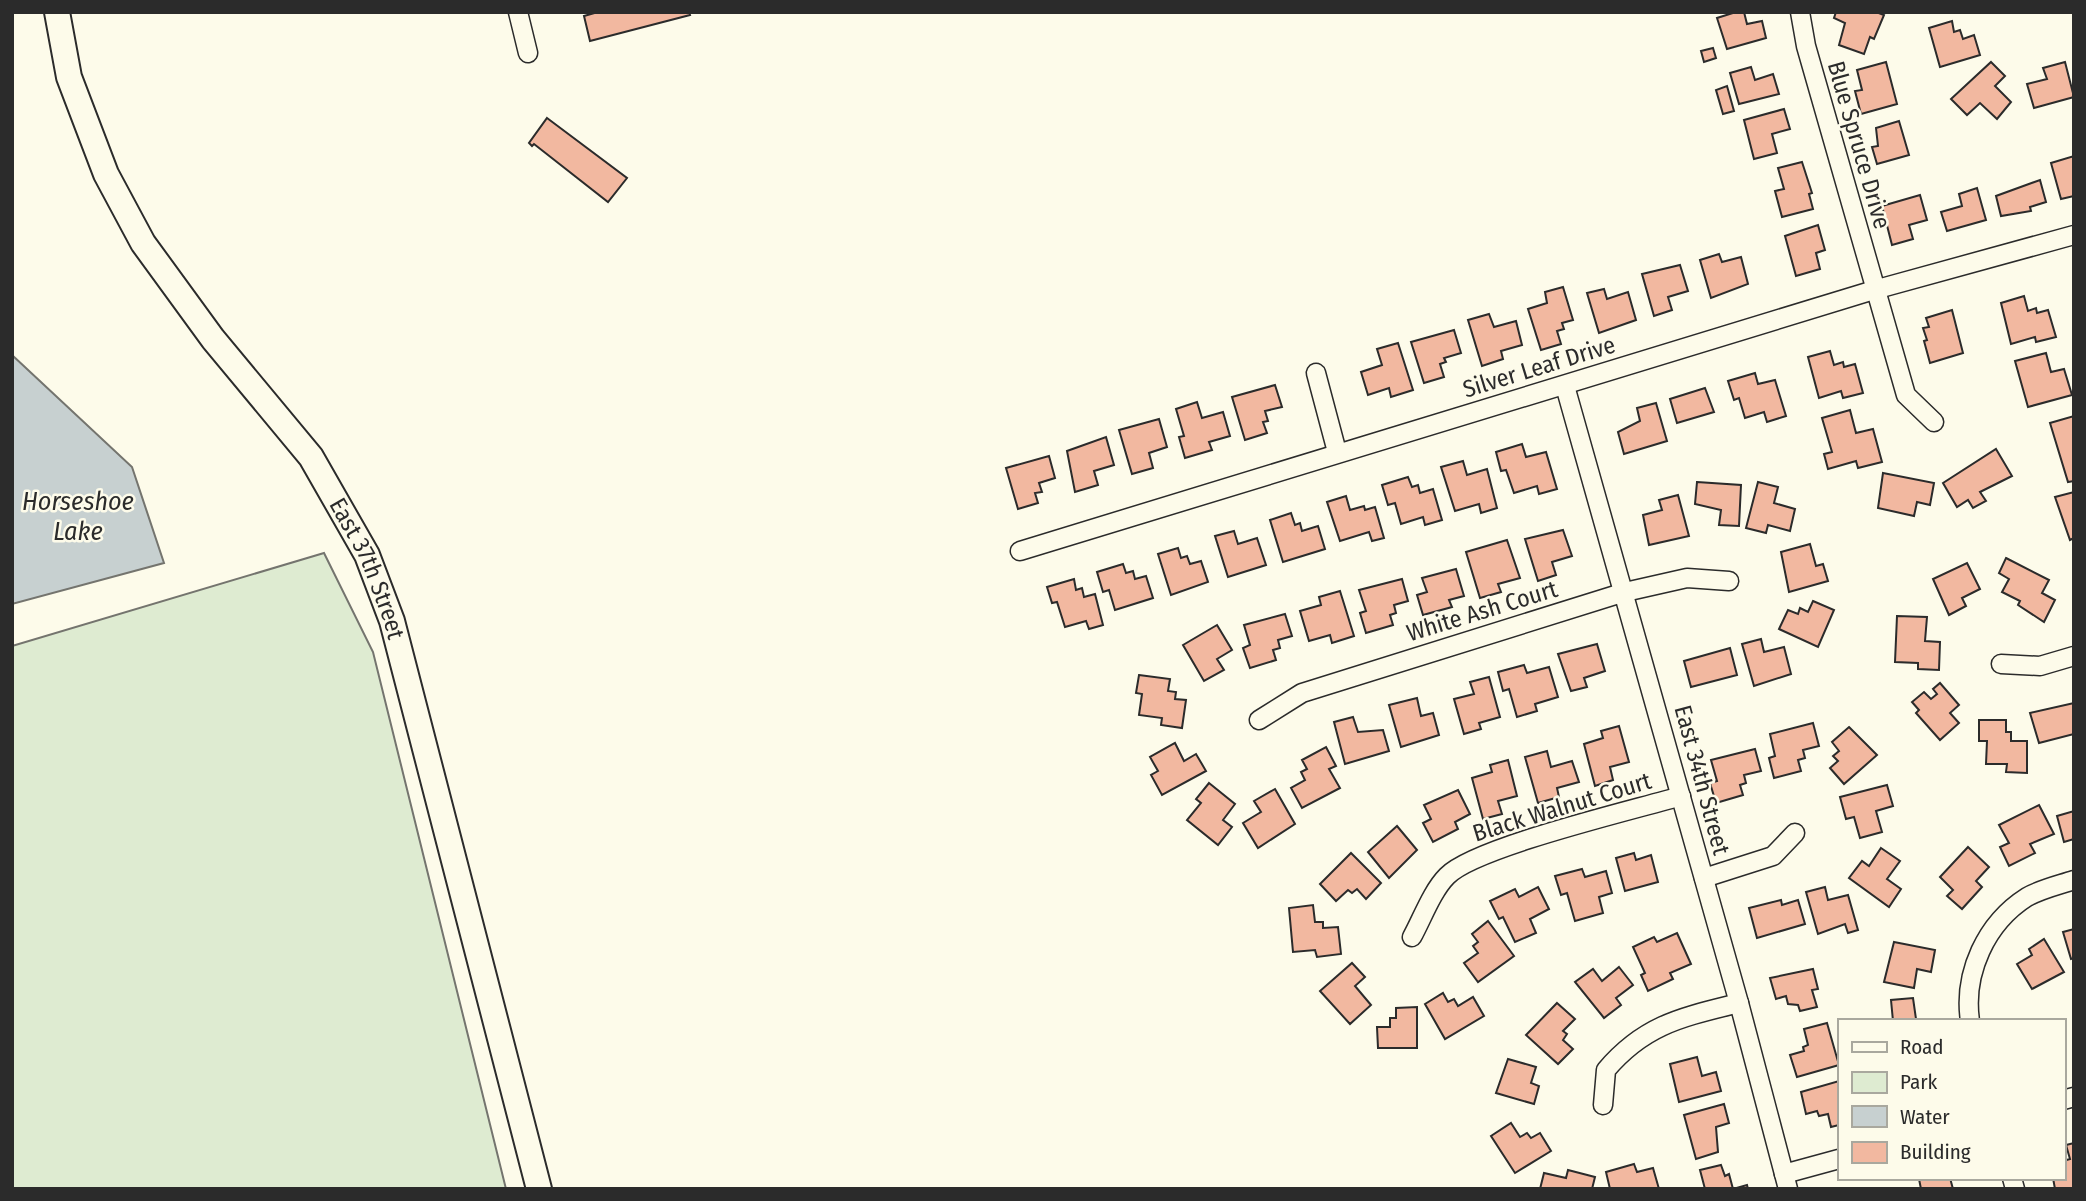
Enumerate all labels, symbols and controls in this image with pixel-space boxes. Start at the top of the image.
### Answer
street label: Blue Spruce Drive [1822,58,1896,232]
street label: Silver Leaf Drive [1459,331,1619,403]
water label: Horseshoe Lake [22,486,134,547]
street label: East 37th Street [323,493,410,642]
street label: White Ash Court [1403,575,1561,647]
street label: East 34th Street [1669,702,1735,858]
street label: Black Walnut Court [1469,767,1655,847]
legend [1838,1019,2065,1180]
text: Road [1900,1034,1944,1060]
text: Park [1900,1069,1938,1095]
text: Water [1900,1104,1950,1130]
text: Building [1900,1139,1971,1165]

